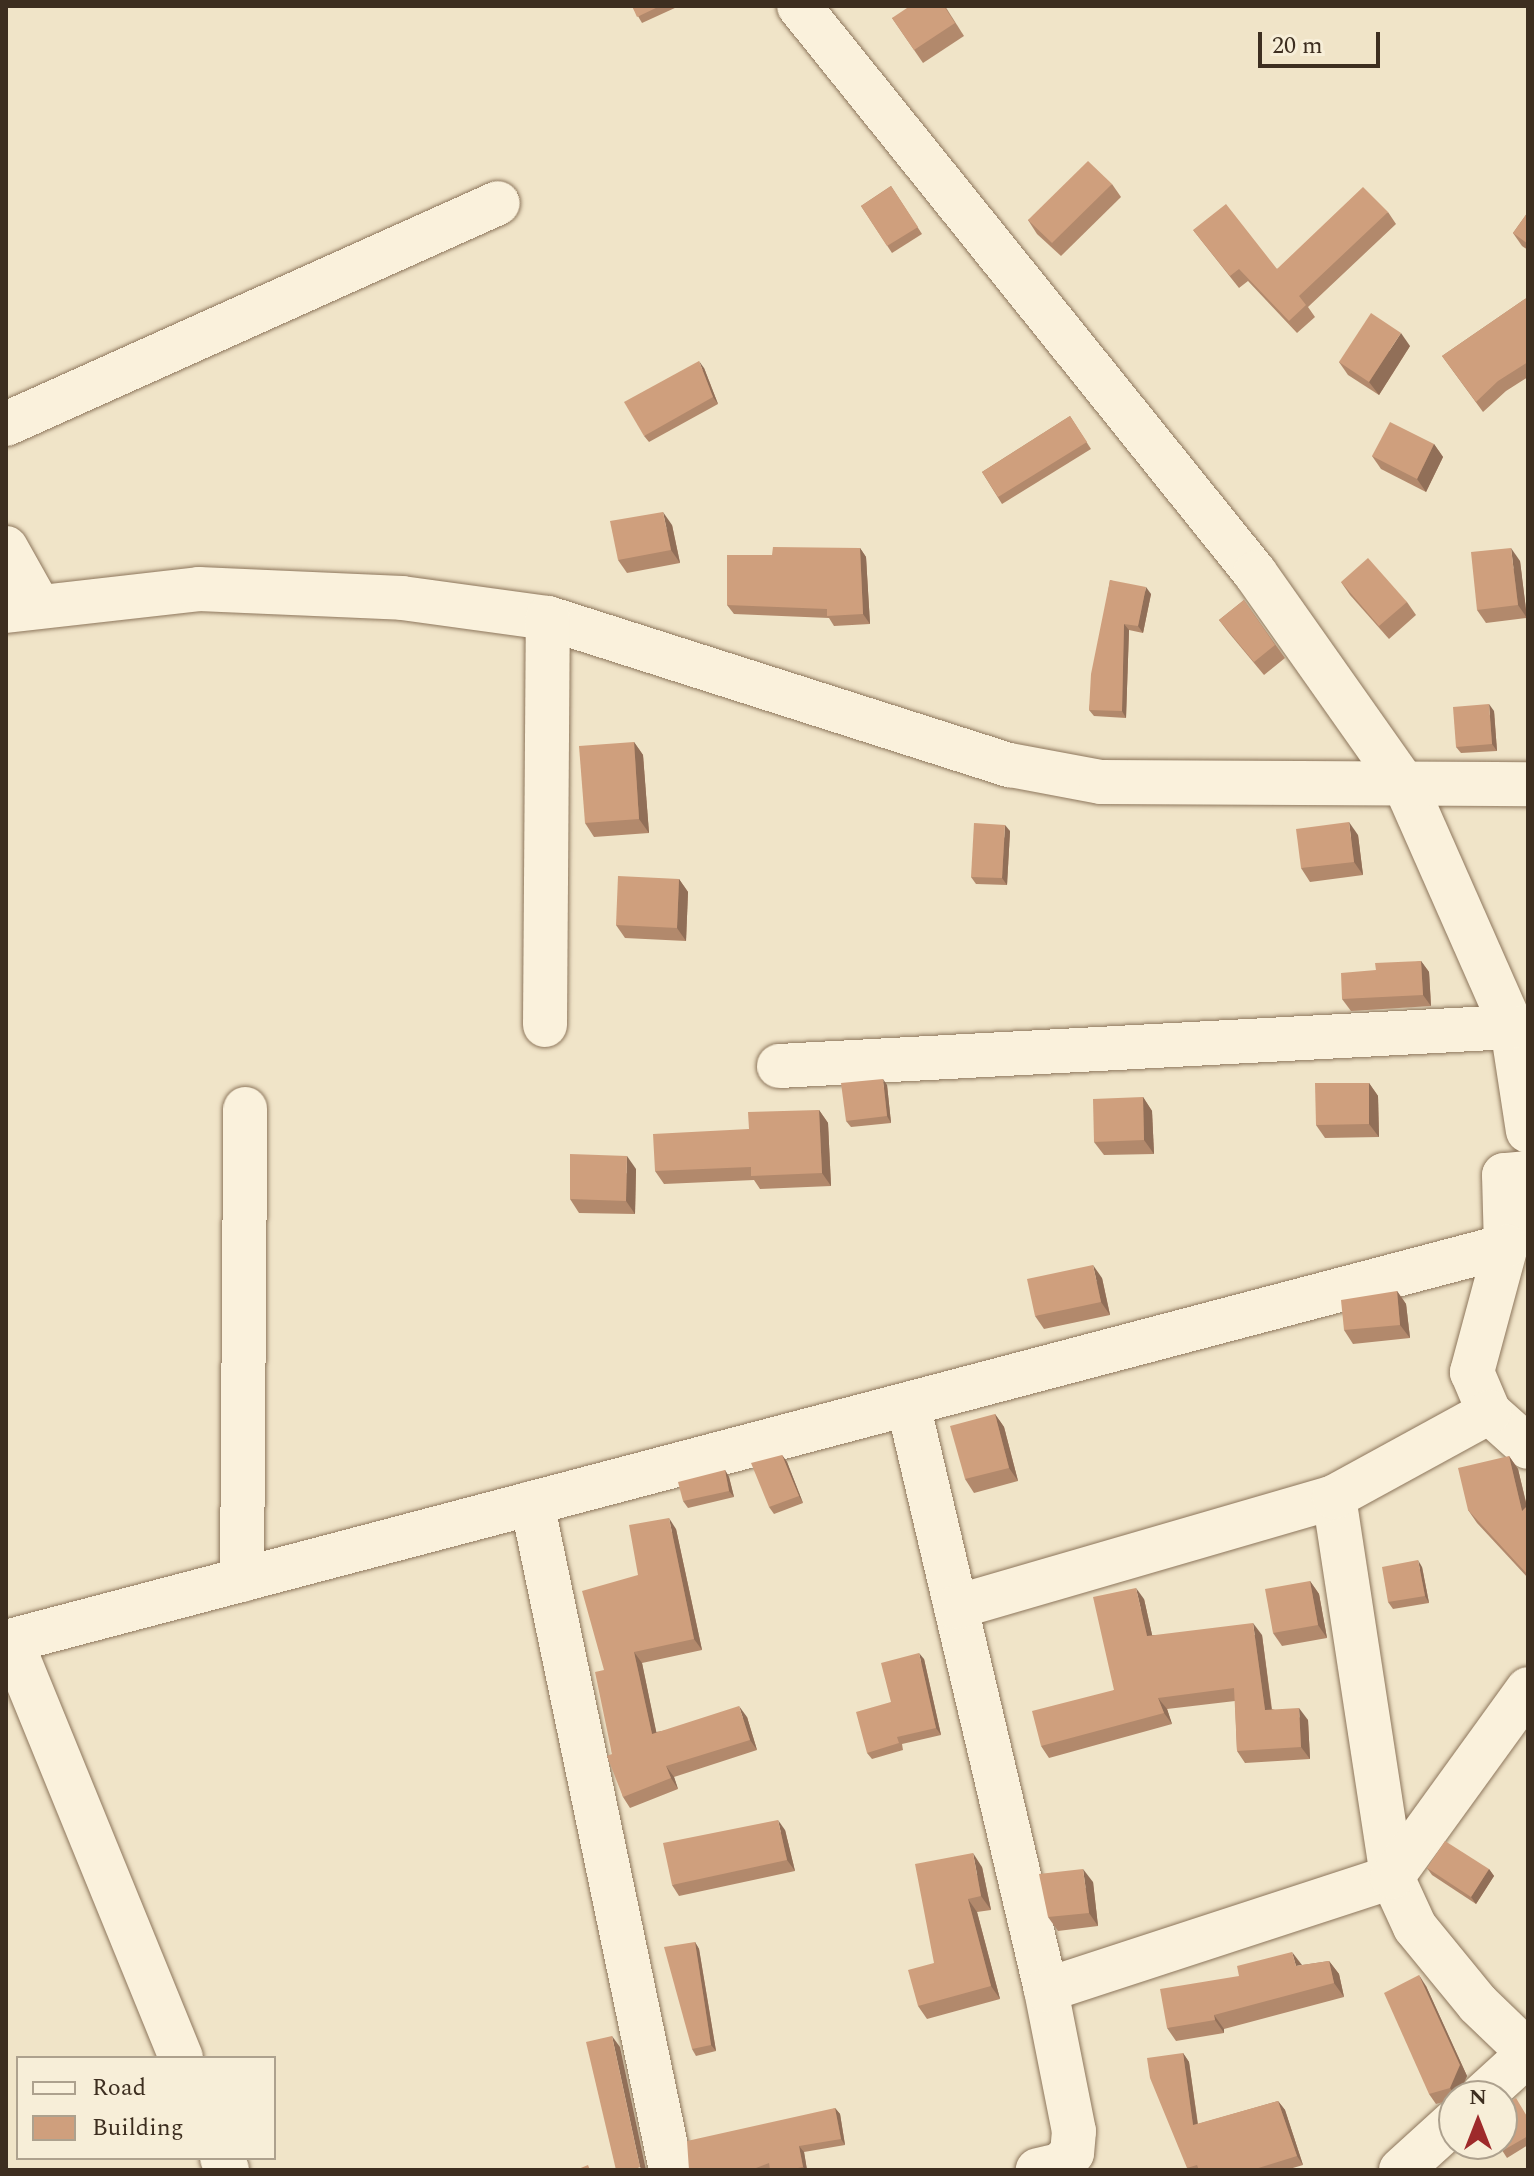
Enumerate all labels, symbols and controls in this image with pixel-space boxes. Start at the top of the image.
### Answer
scale bar [1262,16,1384,66]
text: 20 m [1272,28,1323,64]
legend [16,2056,276,2160]
text: Road [92,2070,146,2106]
north arrow [1438,2080,1518,2160]
text: N [1469,2081,1487,2114]
text: Building [92,2110,184,2146]

